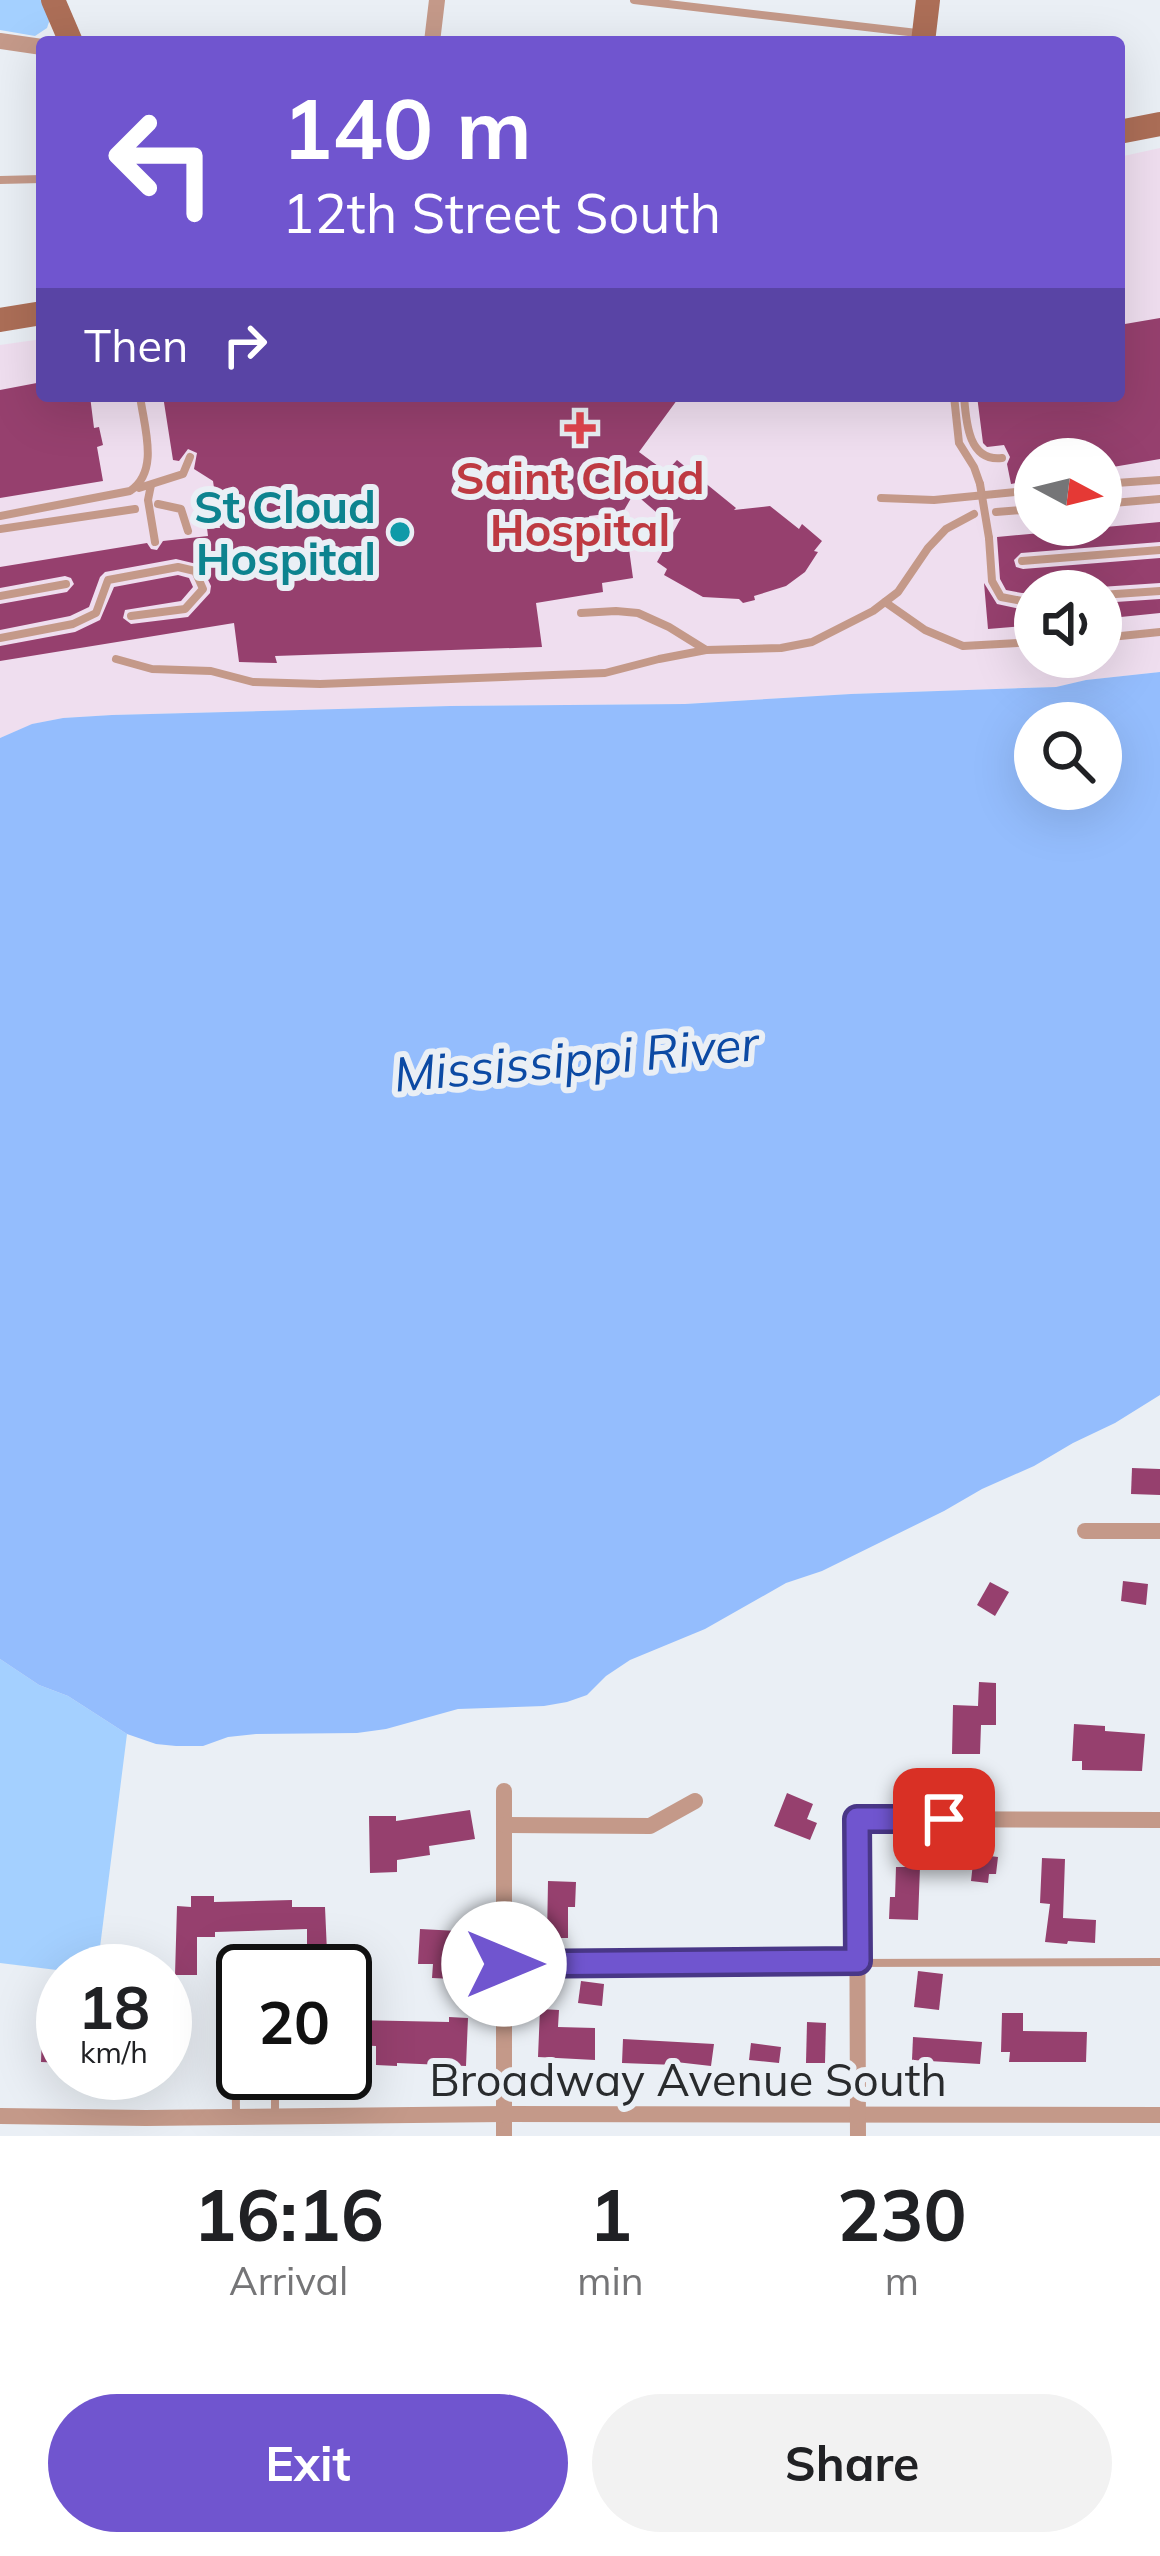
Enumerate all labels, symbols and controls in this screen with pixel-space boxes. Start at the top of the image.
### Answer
text: 140 m [282,75,532,180]
icon: left [84,84,240,240]
text: 12th Street South [282,179,721,247]
icon: right [212,312,278,378]
text: Then [84,317,188,373]
marker: Saint Cloud Hospital [564,412,596,444]
north arrow [1014,438,1122,546]
map controls [1014,438,1122,810]
place label: Saint Cloud Hospital [455,449,705,557]
place label: St Cloud Hospital [194,478,376,586]
marker: St Cloud Hospital [387,519,413,545]
button: sound [1014,570,1122,678]
button: search [1014,702,1122,810]
water label: Mississippi River [391,1012,763,1104]
pin [893,1768,995,1870]
icon: arrive [911,1786,977,1852]
position arrow [441,1901,567,2027]
speed limit sign: 20 [216,1944,372,2100]
text: 18 [78,1969,150,2044]
text: km/h [80,2033,148,2071]
street label: Broadway Avenue South [429,2051,947,2107]
text: 16:16 [193,2169,384,2259]
text: 1 [589,2169,632,2259]
text: 230 [837,2169,967,2259]
text: Arrival [229,2256,348,2305]
text: min [577,2256,644,2305]
text: m [885,2256,919,2305]
button: Exit [48,2394,568,2532]
button: Share [592,2394,1112,2532]

